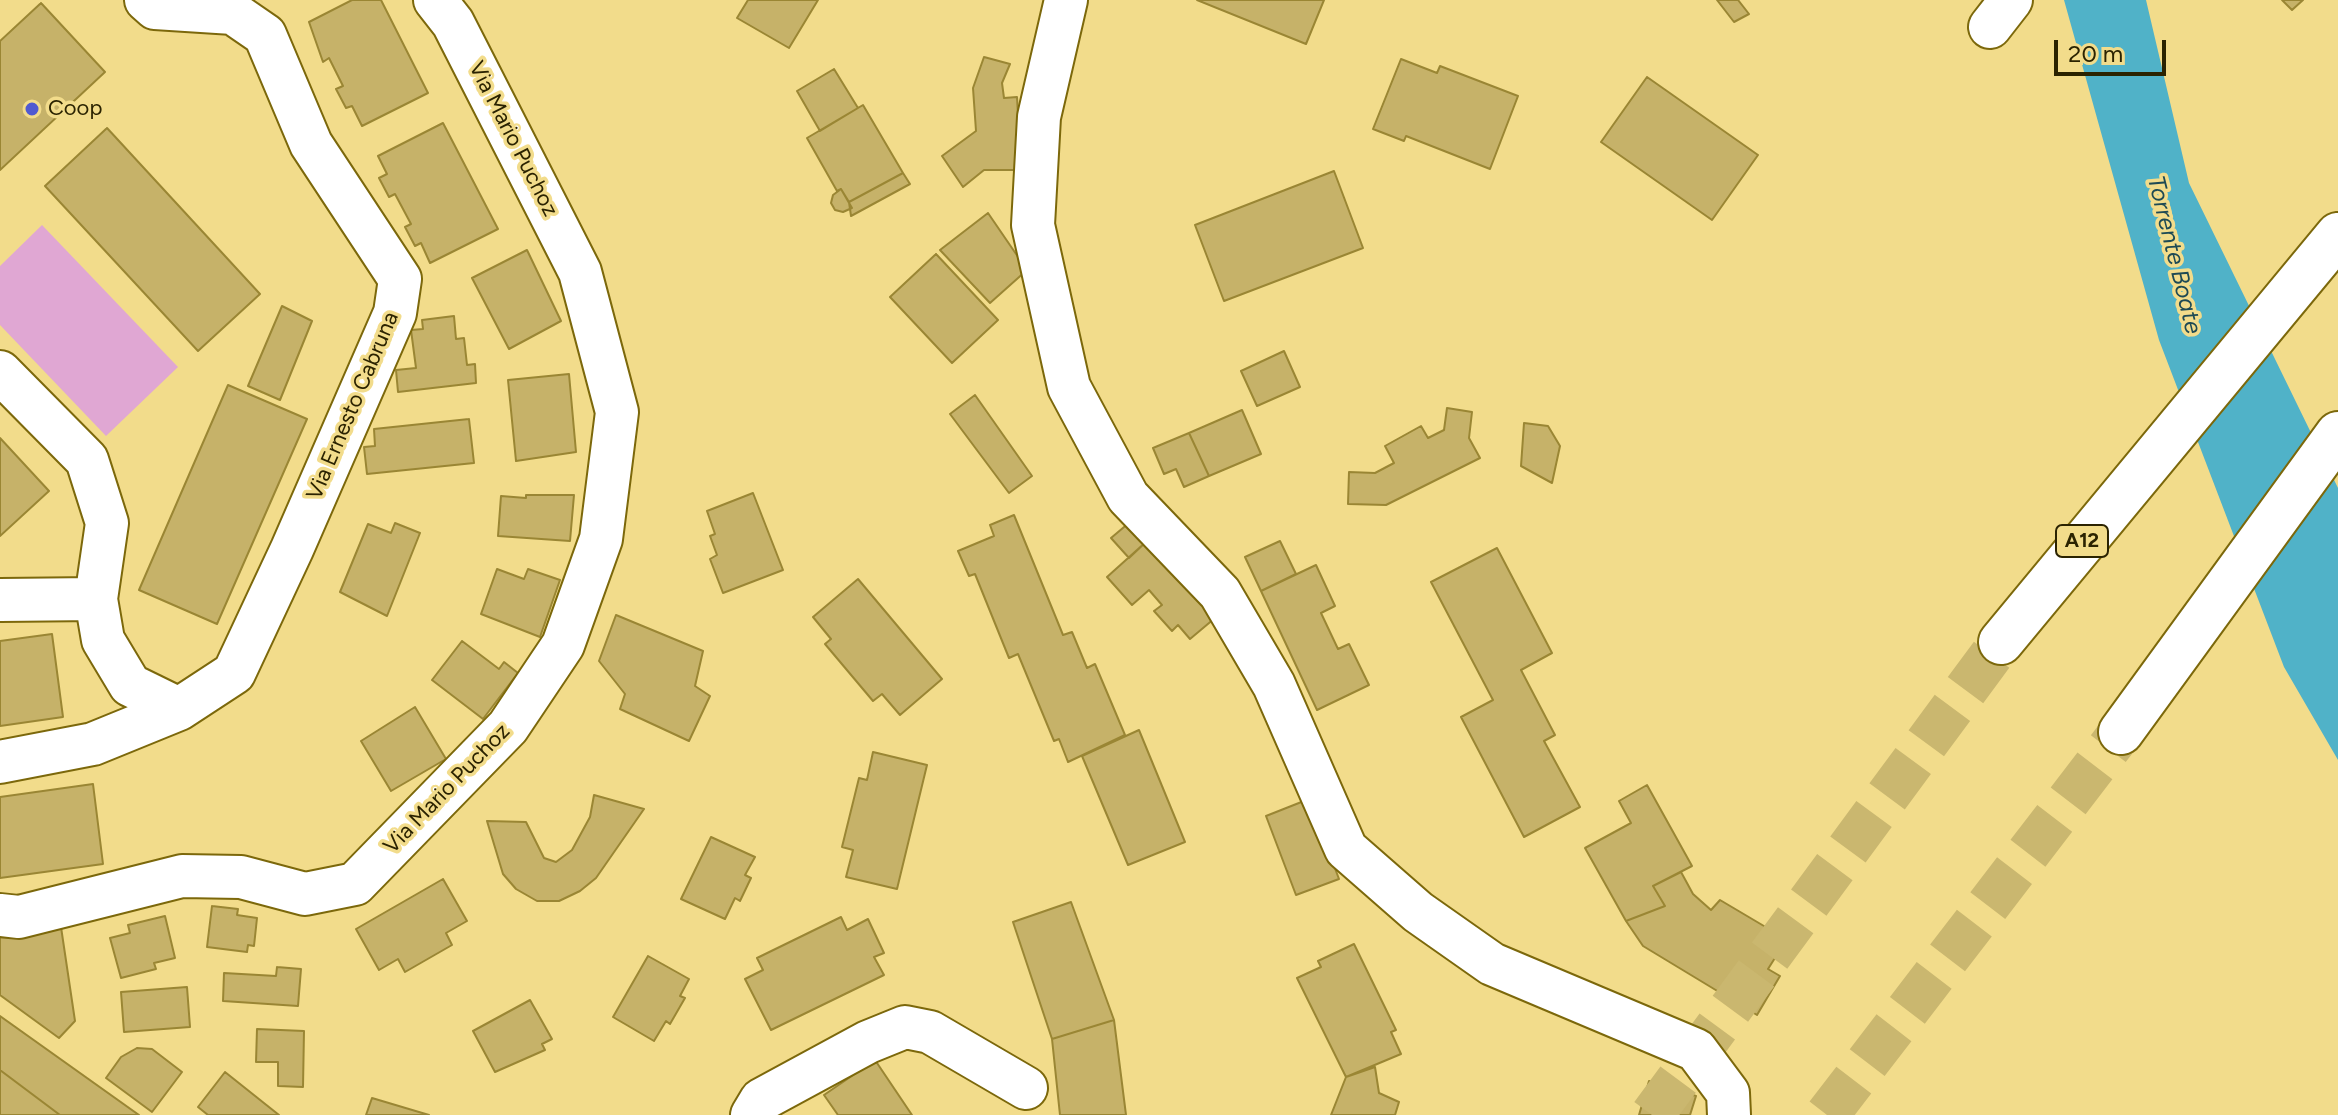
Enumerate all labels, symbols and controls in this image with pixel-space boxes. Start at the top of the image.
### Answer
scale bar [2058,24,2170,74]
text: 20 m [2068,39,2123,68]
street label: Via Mario Puchoz [463,57,563,221]
place label: Coop [48,96,102,122]
marker: Coop [23,100,41,118]
water label: Torrente Boate [2140,173,2208,337]
street label: Via Ernesto Cabruna [301,308,405,504]
road number: A12 [2056,525,2108,557]
street label: Via Mario Puchoz [378,719,516,859]

